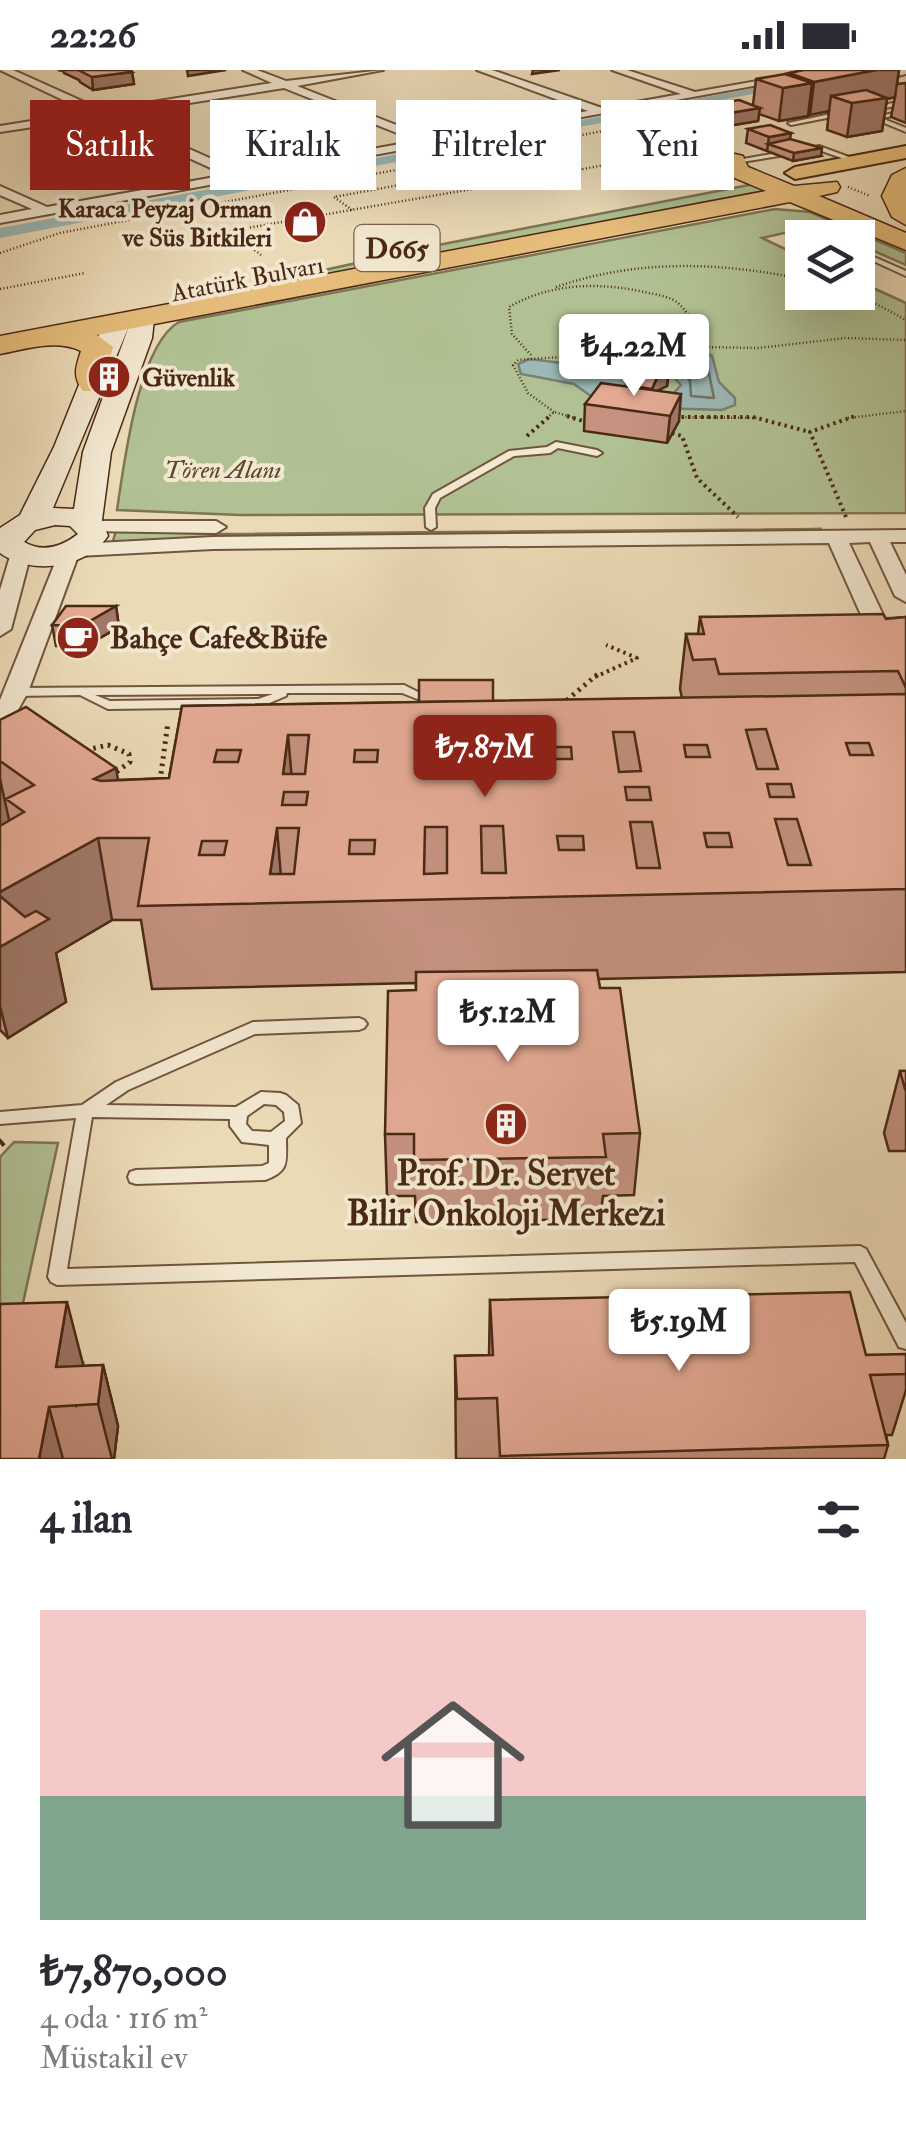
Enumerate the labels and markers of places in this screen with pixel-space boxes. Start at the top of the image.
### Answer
place label: Karaca Peyzaj Orman ve Süs Bitkileri [58,194,272,254]
shop icon: Karaca Peyzaj Orman ve Süs Bitkileri [282,199,328,245]
pin: ₺4.22M [553,314,715,399]
building icon: Güvenlik [86,354,132,400]
place label: Güvenlik [142,363,236,394]
cafe icon: Bahçe Cafe&Büfe [55,615,101,661]
place label: Bahçe Cafe&Büfe [110,620,328,657]
pin: ₺7.87M [404,715,566,800]
pin: ₺5.12M [427,980,589,1065]
building icon: Prof. Dr. Servet Bilir Onkoloji Merkezi [483,1101,529,1147]
place label: Prof. Dr. Servet Bilir Onkoloji Merkezi [347,1152,666,1236]
pin: ₺5.19M [598,1289,760,1374]

